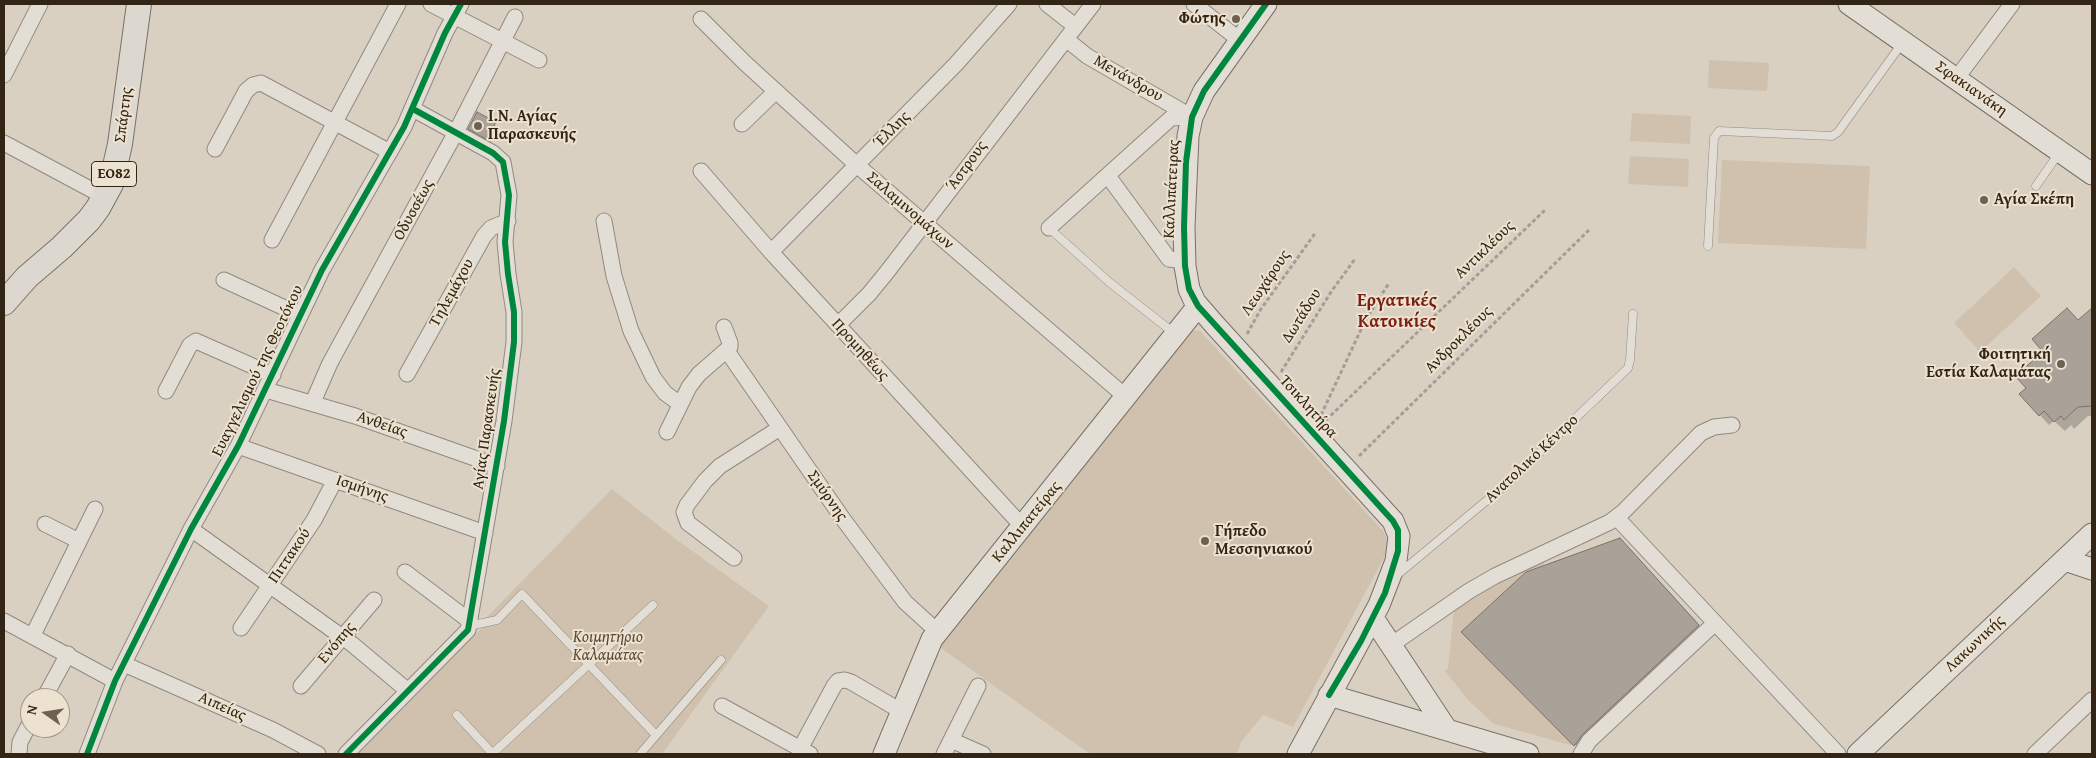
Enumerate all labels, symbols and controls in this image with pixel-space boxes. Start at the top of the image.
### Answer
place label: Φώτης [1179,9,1226,29]
marker: Φώτης [1230,13,1242,25]
street label: Μενάνδρου [1090,51,1166,107]
street label: Σφακιανάκη [1931,57,2011,121]
street label: Σπάρτης [111,86,137,144]
place label: Ι.Ν. Αγίας Παρασκευής [488,107,576,145]
street label: Έλλης [870,107,914,153]
marker: Ι.Ν. Αγίας Παρασκευής [472,120,484,132]
street label: Άστρους [942,137,992,195]
street label: Καλλιπάτειρας [1160,139,1184,239]
road number: ΕΟ82 [92,162,136,186]
street label: Σαλαμινομάχων [862,168,958,254]
street label: Οδυσσέως [390,176,438,244]
place label: Αγία Σκέπη [1994,190,2074,210]
marker: Αγία Σκέπη [1978,194,1990,206]
street label: Αντικλέους [1451,217,1519,283]
street label: Λεωχάρους [1237,247,1295,319]
street label: Τηλεμάχου [425,256,479,330]
street label: Ευαγγελισμού της Θεοτόκου [208,282,308,460]
street label: Δωτάδου [1278,285,1326,347]
district label: Εργατικές Κατοικίες [1357,290,1437,332]
street label: Ανδροκλέους [1421,302,1497,378]
street label: Προμηθέως [827,315,893,385]
place label: Φοιτητική Εστία Καλαμάτας [1926,345,2051,383]
marker: Φοιτητική Εστία Καλαμάτας [2055,358,2067,370]
street label: Αγίας Παρασκευής [469,367,505,491]
street label: Τσικλητήρα [1275,372,1341,442]
street label: Ανθείας [354,407,410,443]
street label: Ανατολικό Κέντρο [1481,411,1583,507]
street label: Σμύρνης [803,467,851,525]
street label: Ισμήνης [333,471,391,507]
street label: Καλλιπατείρας [988,477,1066,567]
place label: Γήπεδο Μεσσηνιακού [1215,522,1312,560]
street label: Πιττακού [265,525,315,587]
marker: Γήπεδο Μεσσηνιακού [1199,535,1211,547]
street label: Λακωνικής [1941,611,2009,677]
street label: Ενόπης [314,618,360,668]
park label: Κοιμητήριο Καλαμάτας [573,628,643,666]
north arrow [20,688,70,738]
street label: Αιπείας [195,688,249,726]
text: N [21,703,42,717]

